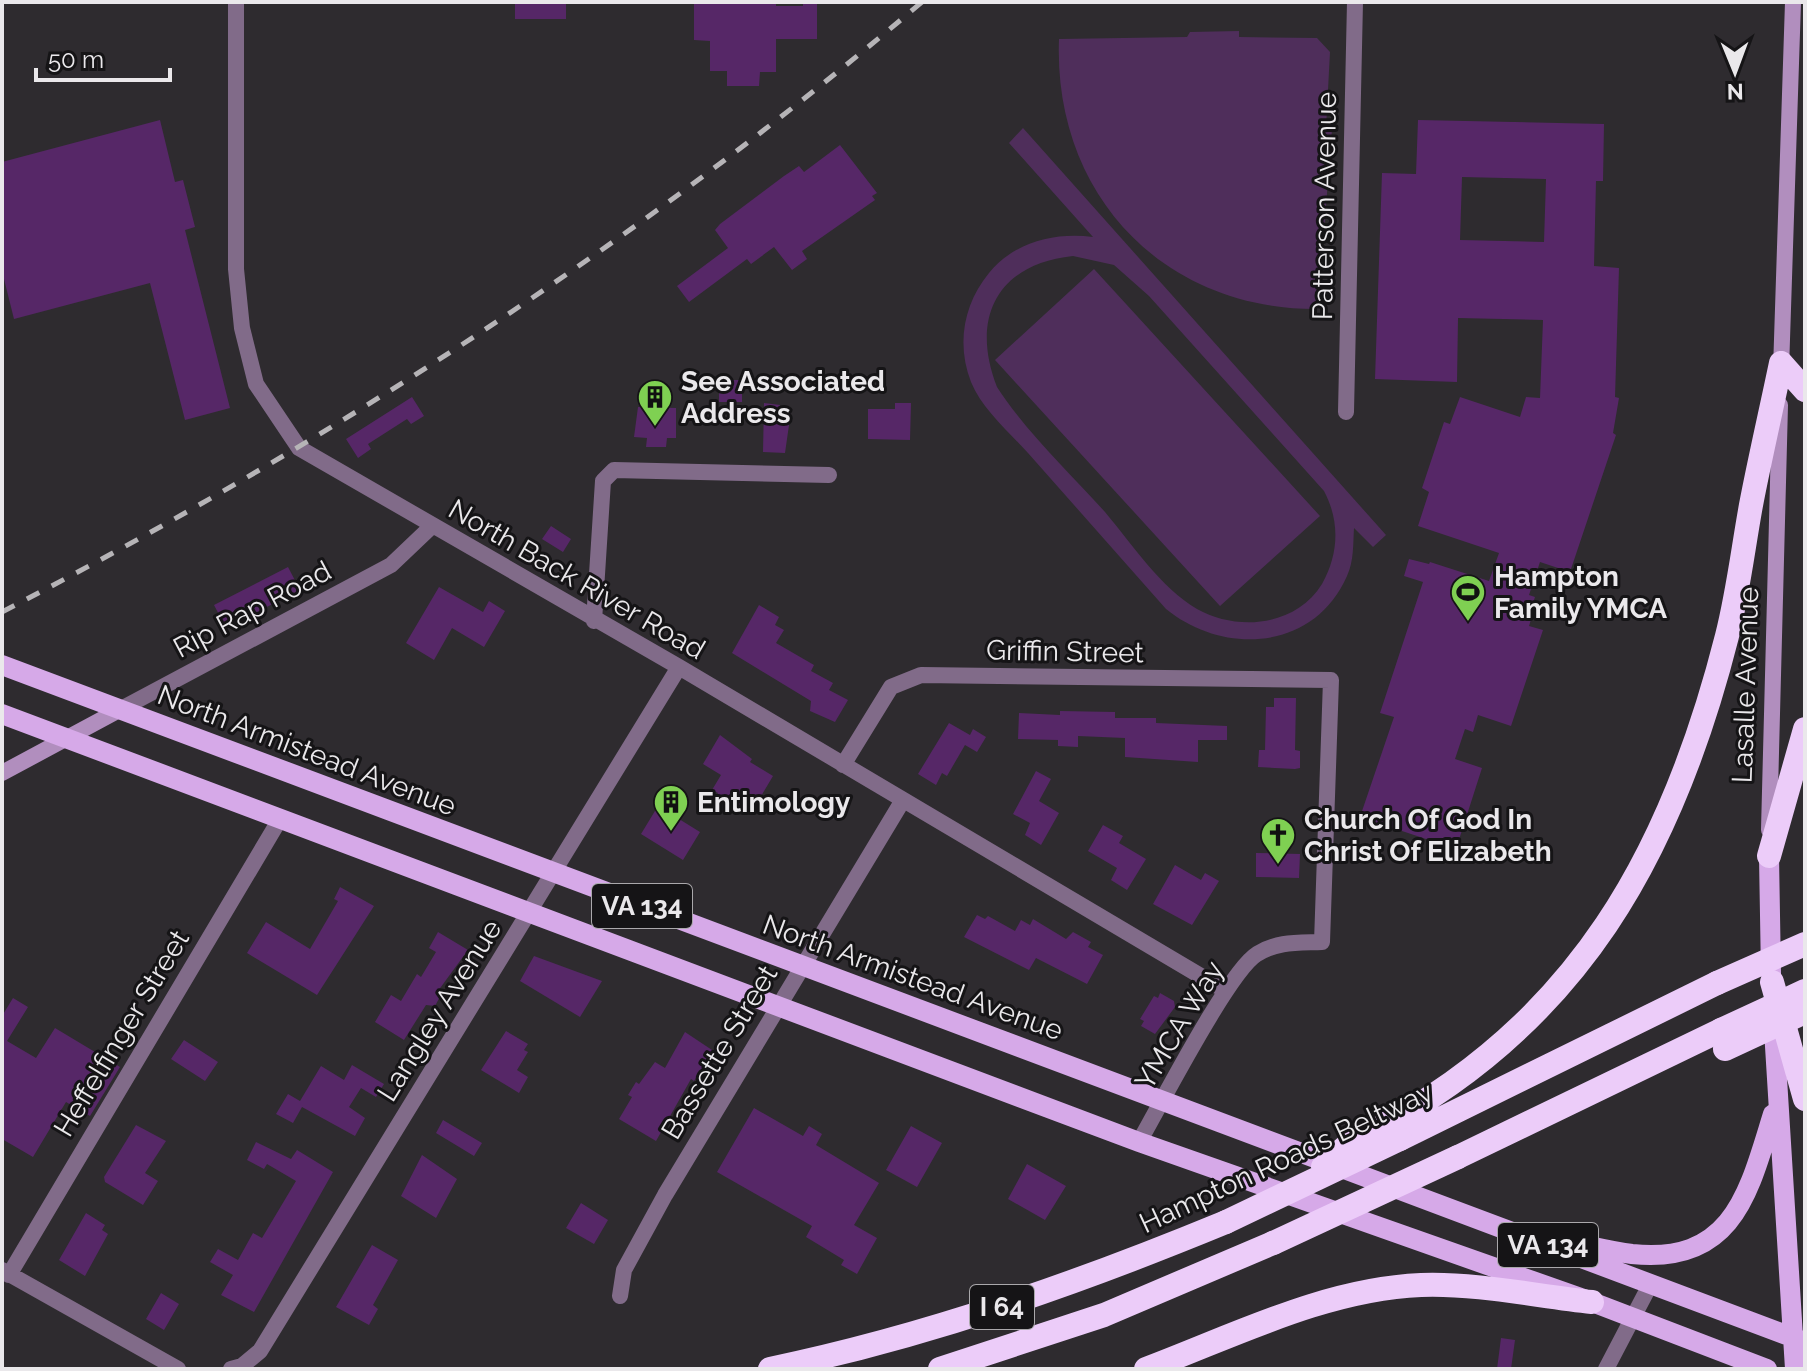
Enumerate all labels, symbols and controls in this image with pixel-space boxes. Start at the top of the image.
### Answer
scale bar [36,32,170,82]
north arrow [1695,32,1775,112]
text: 50 m [48,45,104,74]
text: N [1727,79,1744,105]
street label: Patterson Avenue [1306,92,1343,320]
place label: See Associated Address [681,365,885,430]
building icon: See Associated Address [636,378,674,428]
street label: North Back River Road [443,493,711,666]
street label: Rip Rap Road [168,554,337,665]
place label: Hampton Family YMCA [1494,560,1667,625]
sports icon: Hampton Family YMCA [1449,573,1487,623]
street label: Lasalle Avenue [1726,586,1765,784]
street label: Griffin Street [986,634,1145,669]
street label: North Armistead Avenue [153,678,461,823]
building icon: Entimology [652,783,690,833]
place label: Entimology [697,786,851,819]
place label: Church Of God In Christ Of Elizabeth [1304,803,1552,868]
church icon: Church Of God In Christ Of Elizabeth [1259,816,1297,866]
road number: VA 134 [592,884,692,928]
street label: North Armistead Avenue [758,908,1067,1047]
street label: Langley Avenue [370,913,508,1107]
street label: Heffelfinger Street [47,924,196,1142]
street label: YMCA Way [1128,955,1231,1095]
street label: Bassette Street [655,959,785,1145]
street label: Hampton Roads Beltway [1134,1075,1438,1240]
road number: VA 134 [1498,1223,1598,1267]
road number: I 64 [970,1285,1034,1329]

